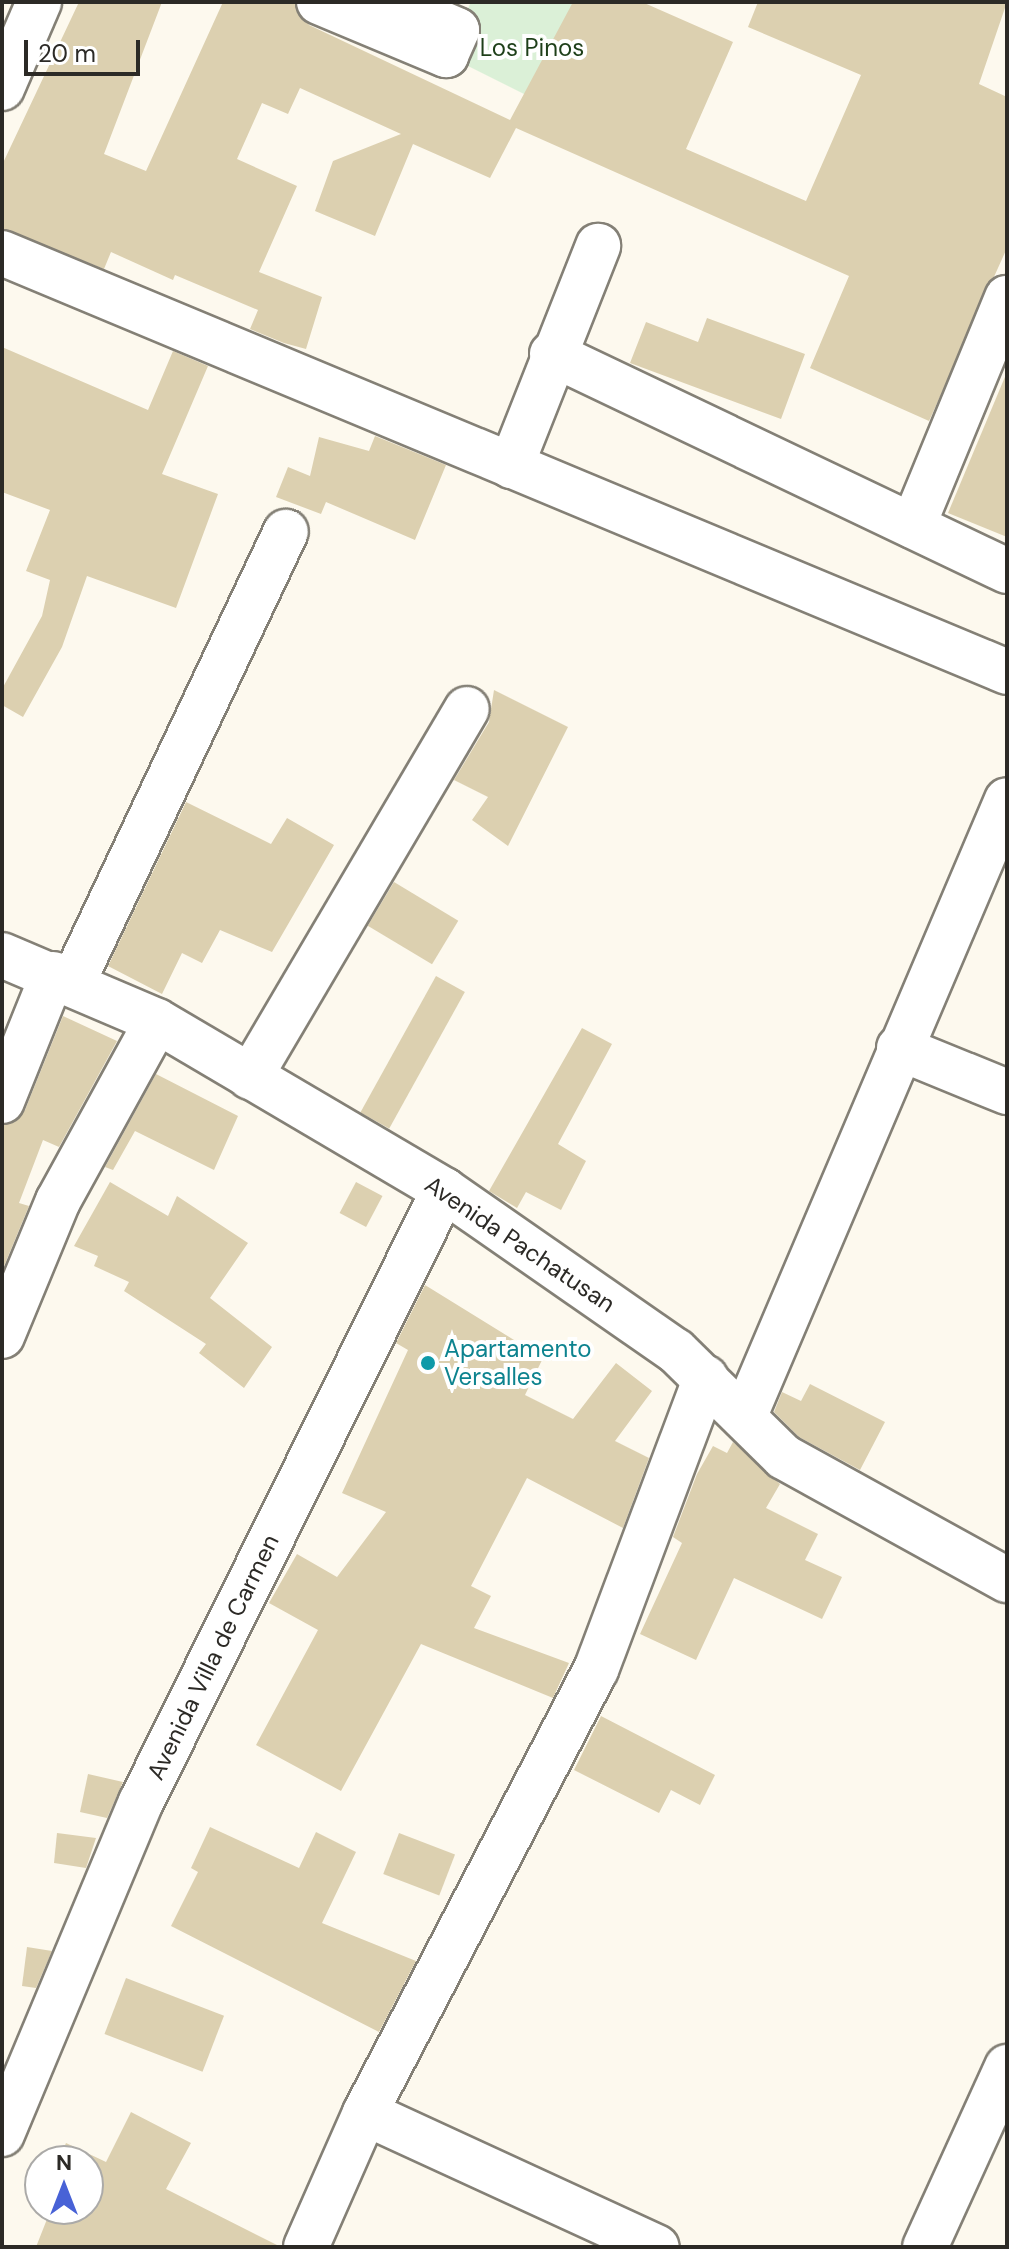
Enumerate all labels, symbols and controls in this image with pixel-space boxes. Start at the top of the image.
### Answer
scale bar [28,24,144,74]
park label: Los Pinos [480,34,584,62]
text: 20 m [38,38,96,69]
street label: Avenida Pachatusan [419,1170,621,1318]
place label: Apartamento Versalles [444,1335,591,1391]
marker: Apartamento Versalles [419,1354,437,1372]
street label: Avenida Villa de Carmen [141,1530,285,1784]
north arrow [24,2145,104,2225]
text: N [56,2148,72,2177]

